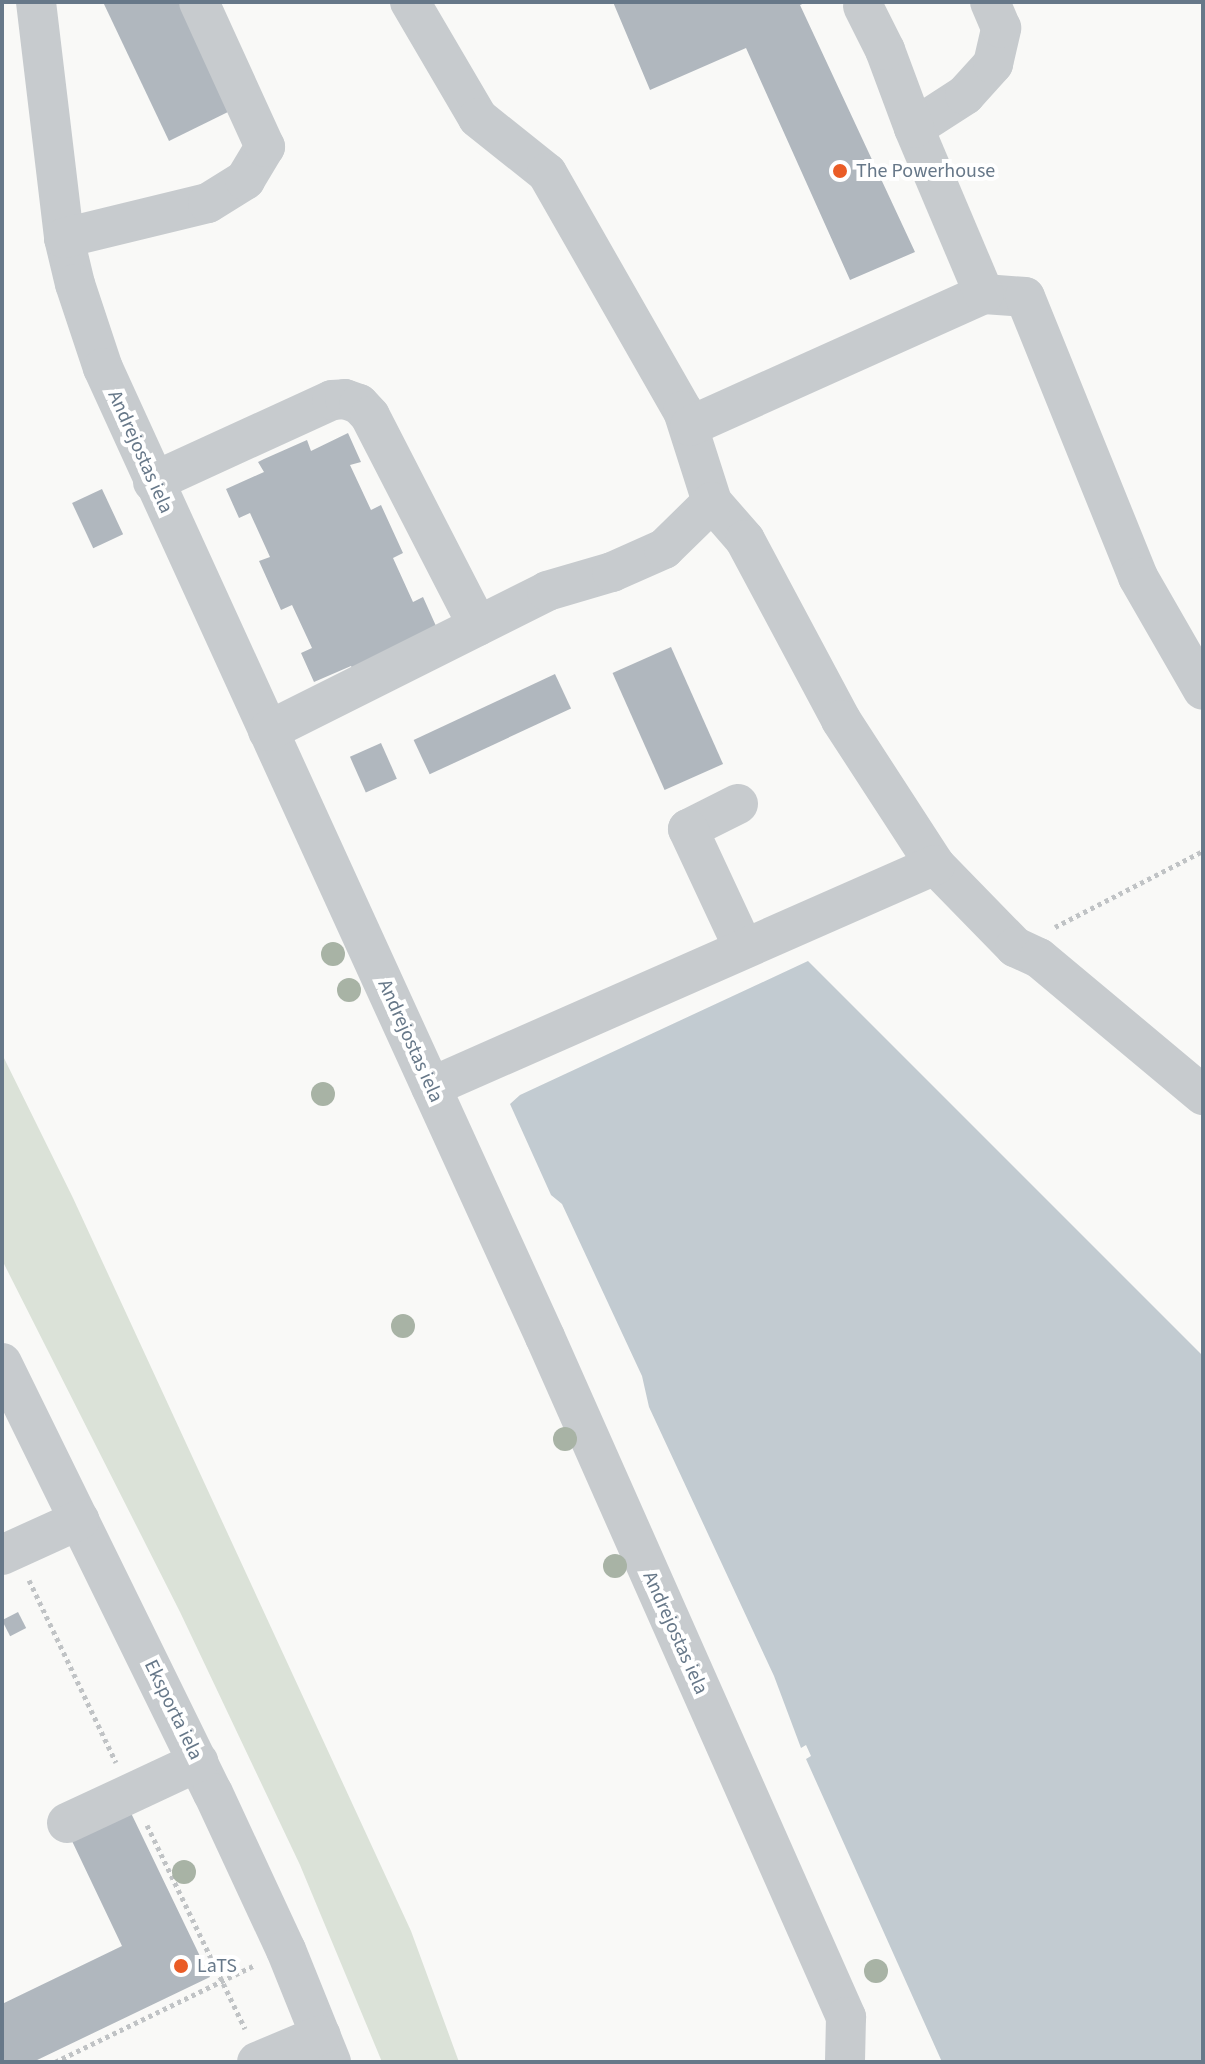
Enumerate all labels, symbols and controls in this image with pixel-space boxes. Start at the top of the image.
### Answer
place label: The Powerhouse [856,159,995,183]
marker: The Powerhouse [831,162,849,180]
street label: Andrejostas iela [102,387,178,517]
street label: Andrejostas iela [372,976,448,1106]
street label: Andrejostas iela [637,1568,713,1698]
street label: Eksporta iela [139,1656,207,1764]
place label: LaTS [197,1954,237,1978]
marker: LaTS [172,1957,190,1975]

